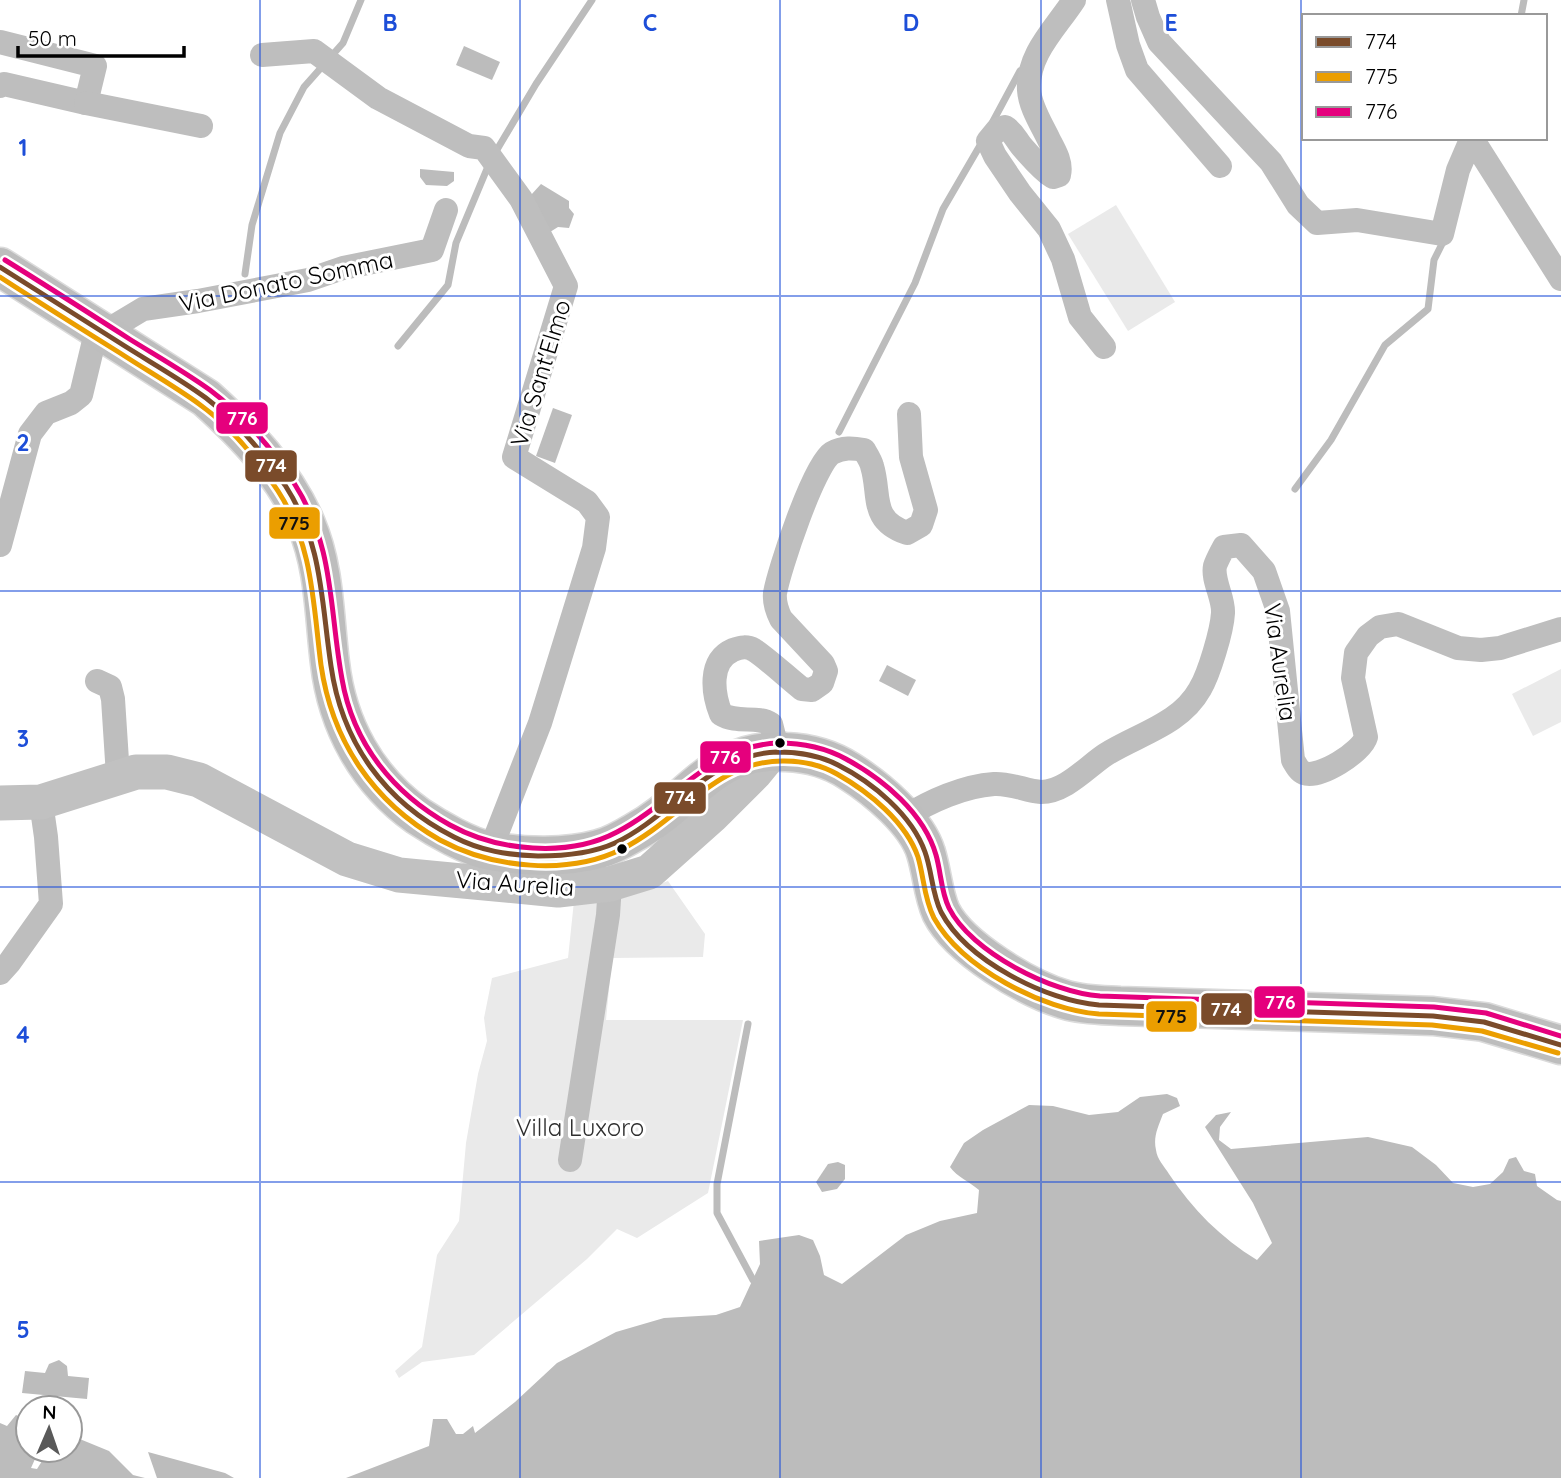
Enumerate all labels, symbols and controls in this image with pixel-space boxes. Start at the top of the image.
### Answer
text: B [382,8,398,37]
text: C [643,8,657,37]
text: D [903,8,919,37]
text: E [1164,8,1178,37]
scale bar [18,14,184,58]
legend [1302,14,1547,140]
text: 50 m [28,25,77,51]
text: 774 [1365,28,1397,54]
text: 775 [1365,63,1398,89]
text: 776 [1365,98,1397,124]
text: 1 [19,133,27,162]
street label: Via Donato Somma [176,244,396,318]
street label: Via Sant'Elmo [503,296,577,450]
line badge: 776 [215,401,269,435]
text: 776 [227,406,257,430]
text: 2 [16,428,30,457]
line badge: 774 [244,449,298,483]
text: 774 [255,453,287,477]
line badge: 775 [268,506,321,540]
text: 775 [278,511,310,535]
street label: Via Aurelia [1258,601,1304,723]
text: 3 [17,724,29,753]
unlabelled marker [773,736,787,750]
line badge: 776 [699,740,752,774]
text: 776 [710,745,740,769]
line badge: 774 [653,781,707,815]
text: 774 [664,785,696,809]
unlabelled marker [615,842,629,856]
street label: Via Aurelia [455,864,575,902]
line badge: 776 [1253,985,1306,1019]
text: 776 [1265,990,1295,1014]
line badge: 774 [1200,992,1253,1026]
text: 774 [1210,997,1242,1021]
line badge: 775 [1145,1000,1198,1033]
text: 775 [1155,1004,1187,1028]
text: 4 [16,1020,30,1049]
park label: Villa Luxoro [516,1112,644,1142]
text: 5 [16,1315,30,1344]
north arrow [14,1394,84,1464]
text: N [42,1400,57,1424]

